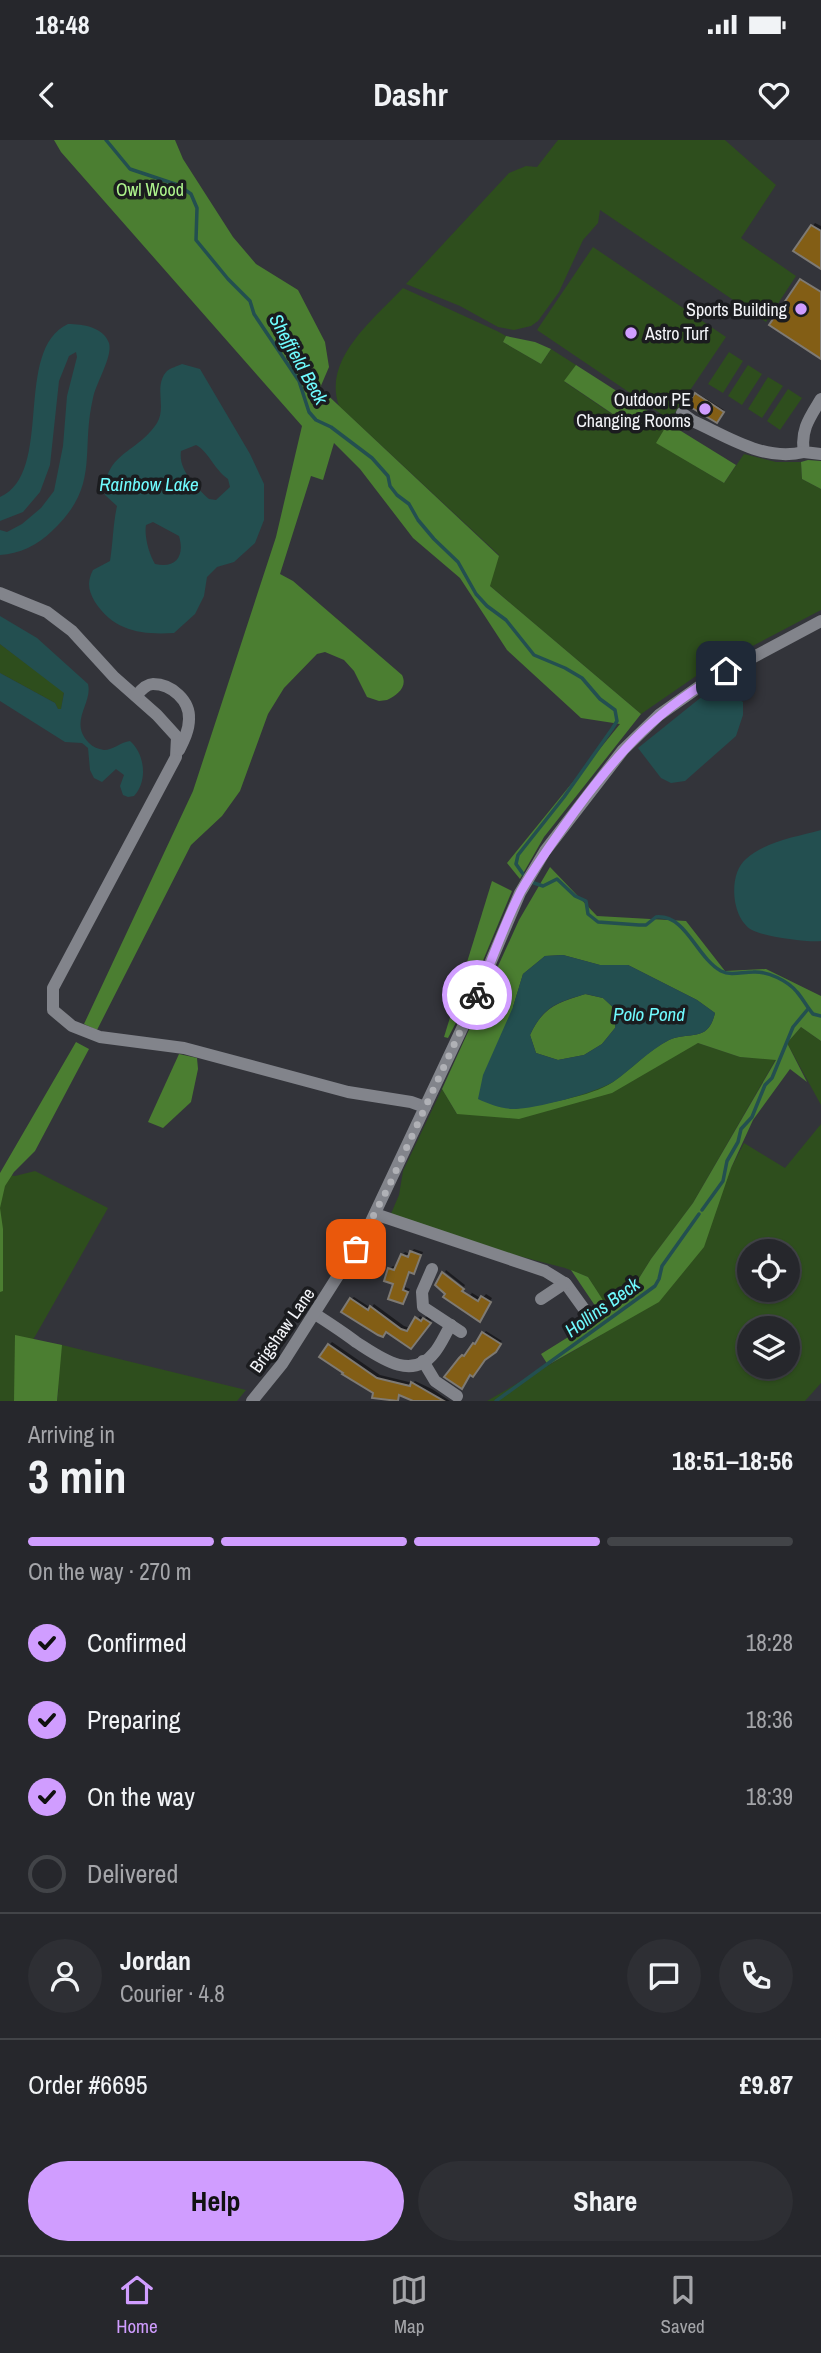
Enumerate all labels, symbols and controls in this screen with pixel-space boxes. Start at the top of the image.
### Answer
text: 18:48 [35,7,90,42]
text: Dashr [373,73,448,116]
icon: back [28,76,66,114]
icon: heart [755,76,793,114]
park label: Owl Wood [116,177,184,202]
place label: Sports Building [686,297,788,322]
marker: Sports Building [793,301,809,317]
water label: Sheffield Beck [263,309,335,410]
place label: Astro Turf [644,321,709,346]
marker: Astro Turf [623,325,639,341]
place label: Outdoor PE Changing Rooms [576,387,691,433]
marker: Outdoor PE Changing Rooms [697,401,713,417]
water label: Rainbow Lake [99,471,199,497]
pin [696,641,756,701]
icon: home [707,652,745,690]
courier [442,960,512,1030]
icon: bike [458,976,496,1014]
water label: Polo Pond [613,1001,685,1027]
pin [326,1219,386,1279]
icon: bag [337,1230,375,1268]
map controls [737,1239,800,1379]
button: locate [737,1239,800,1302]
water label: Hollins Beck [559,1270,646,1343]
street label: Brigshaw Lane [244,1282,320,1378]
button: layers [737,1316,800,1379]
text: Arriving in [28,1419,115,1450]
text: 18:51–18:56 [672,1443,793,1478]
text: 3 min [28,1445,127,1507]
text: On the way · 270 m [28,1556,192,1587]
icon: check [28,1624,66,1662]
text: Confirmed [87,1625,187,1660]
text: 18:28 [746,1627,793,1658]
icon: check [28,1701,66,1739]
text: Preparing [87,1702,181,1737]
text: 18:36 [746,1704,793,1735]
icon: check [28,1778,66,1816]
text: On the way [87,1779,195,1814]
text: 18:39 [746,1781,793,1812]
text: Delivered [87,1856,178,1891]
button: person [28,1939,102,2013]
button: chat [627,1939,701,2013]
button: phone [719,1939,793,2013]
text: Jordan [120,1943,191,1978]
text: Courier · 4.8 [120,1978,225,2009]
text: Order #6695 [28,2067,148,2102]
text: £9.87 [740,2067,793,2102]
button: Help [28,2161,404,2241]
button: Share [418,2161,793,2241]
tab: Home [116,2271,158,2339]
tab: Map [390,2271,428,2339]
tab: Saved [661,2271,705,2339]

